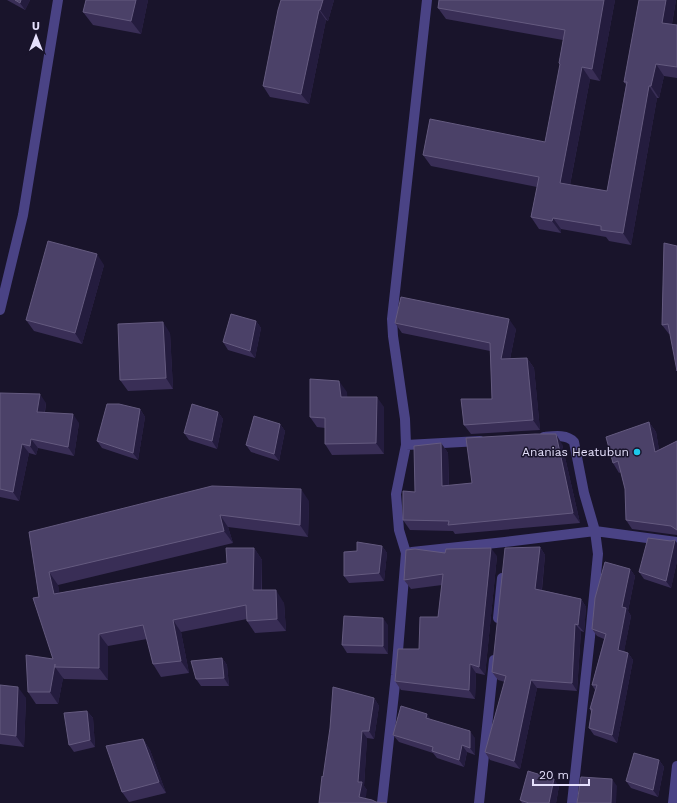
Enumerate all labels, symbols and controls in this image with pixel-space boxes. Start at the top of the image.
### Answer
north arrow [16,16,56,56]
text: U [32,20,40,33]
place label: Ananias Heatubun [522,445,629,459]
marker: Ananias Heatubun [632,447,642,457]
scale bar [533,761,589,787]
text: 20 m [539,768,569,782]

